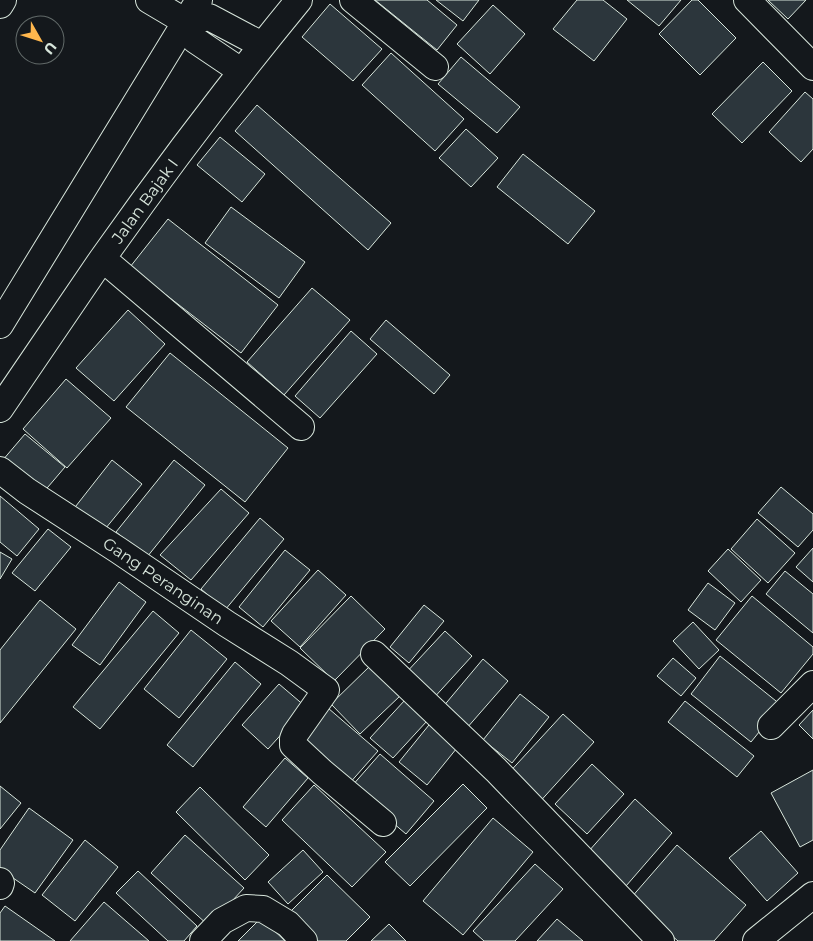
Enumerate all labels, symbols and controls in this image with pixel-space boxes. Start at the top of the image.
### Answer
north arrow [15,15,65,65]
text: U [40,38,61,58]
street label: Jalan Bajak I [107,155,182,248]
street label: Gang Peranginan [99,534,227,628]

